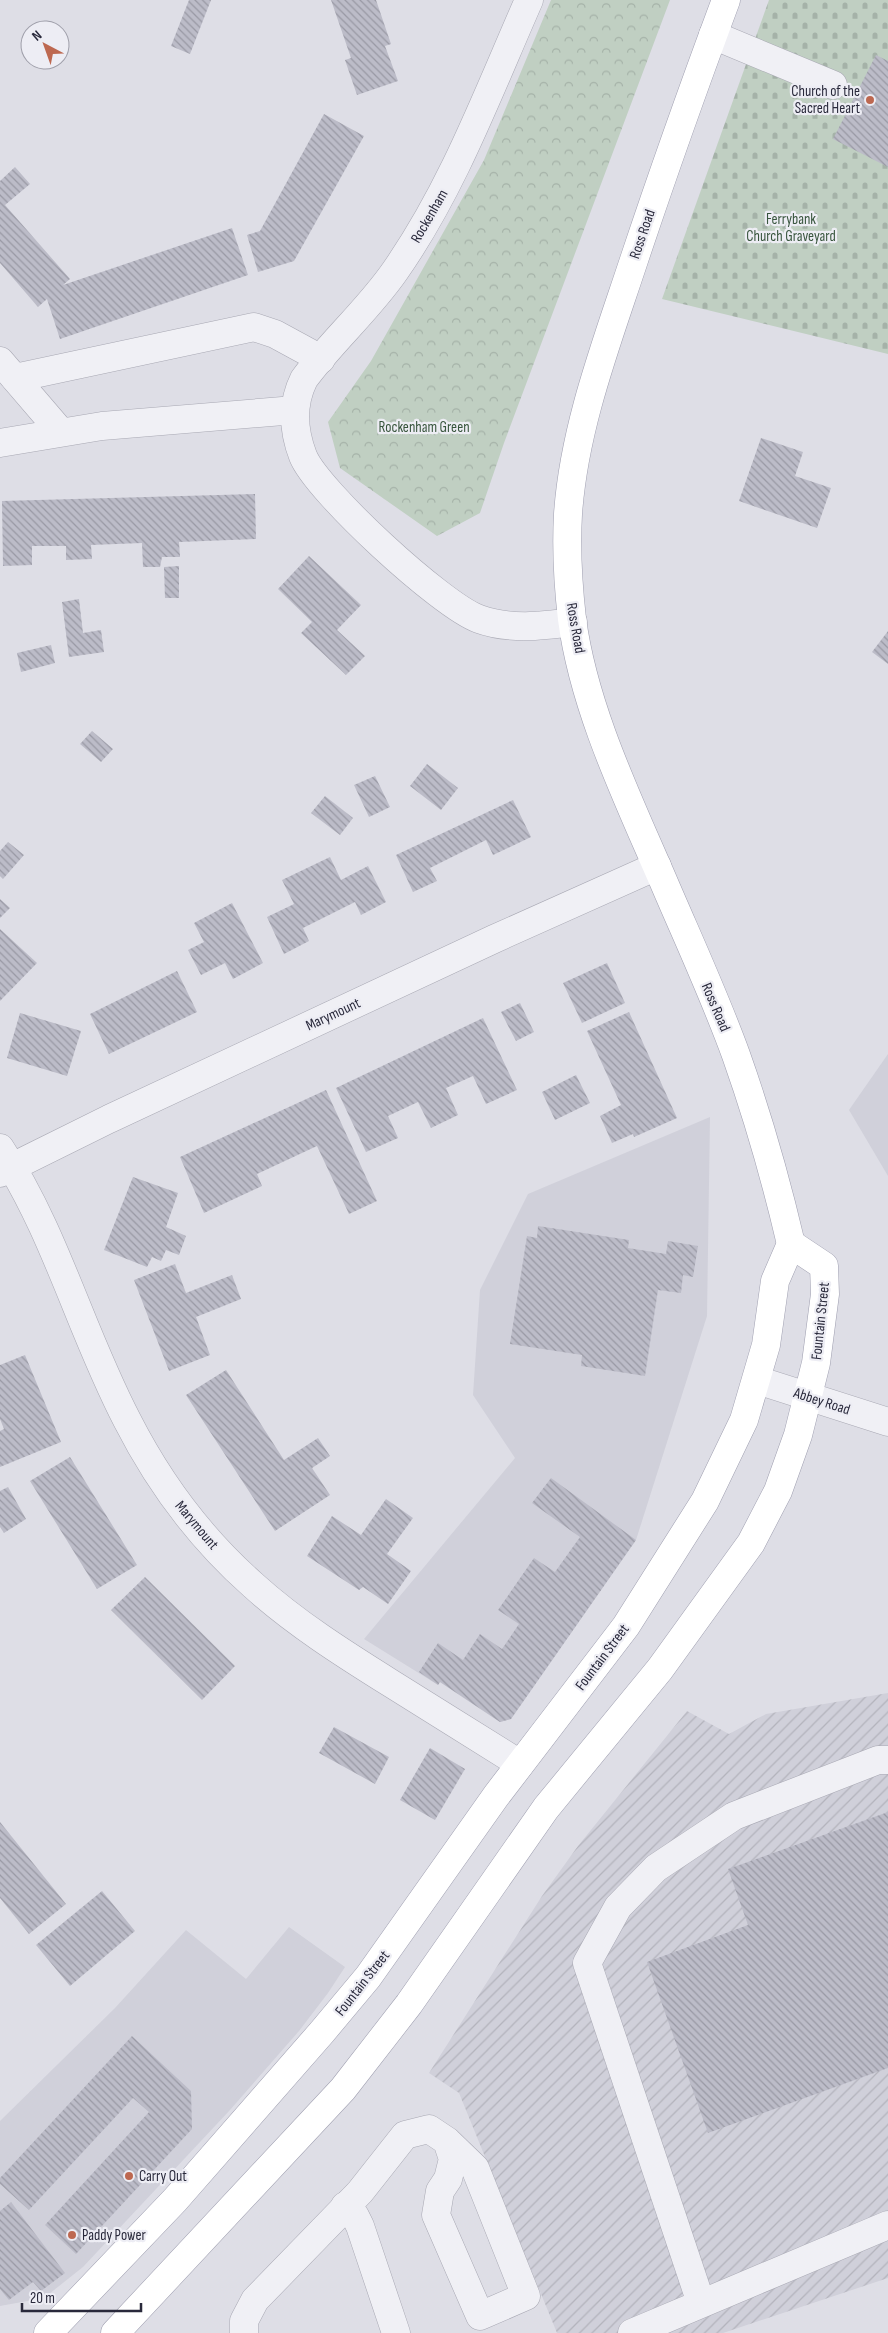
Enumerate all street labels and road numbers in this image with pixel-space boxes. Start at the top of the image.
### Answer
street label: Rockenham [407,186,452,246]
street label: Ross Road [625,207,660,261]
street label: Ross Road [562,601,589,655]
street label: Ross Road [697,980,734,1034]
street label: Marymount [303,993,364,1035]
street label: Fountain Street [807,1281,834,1361]
street label: Abbey Road [790,1383,852,1419]
street label: Marymount [171,1497,223,1554]
street label: Fountain Street [571,1620,634,1694]
street label: Fountain Street [331,1946,394,2020]

